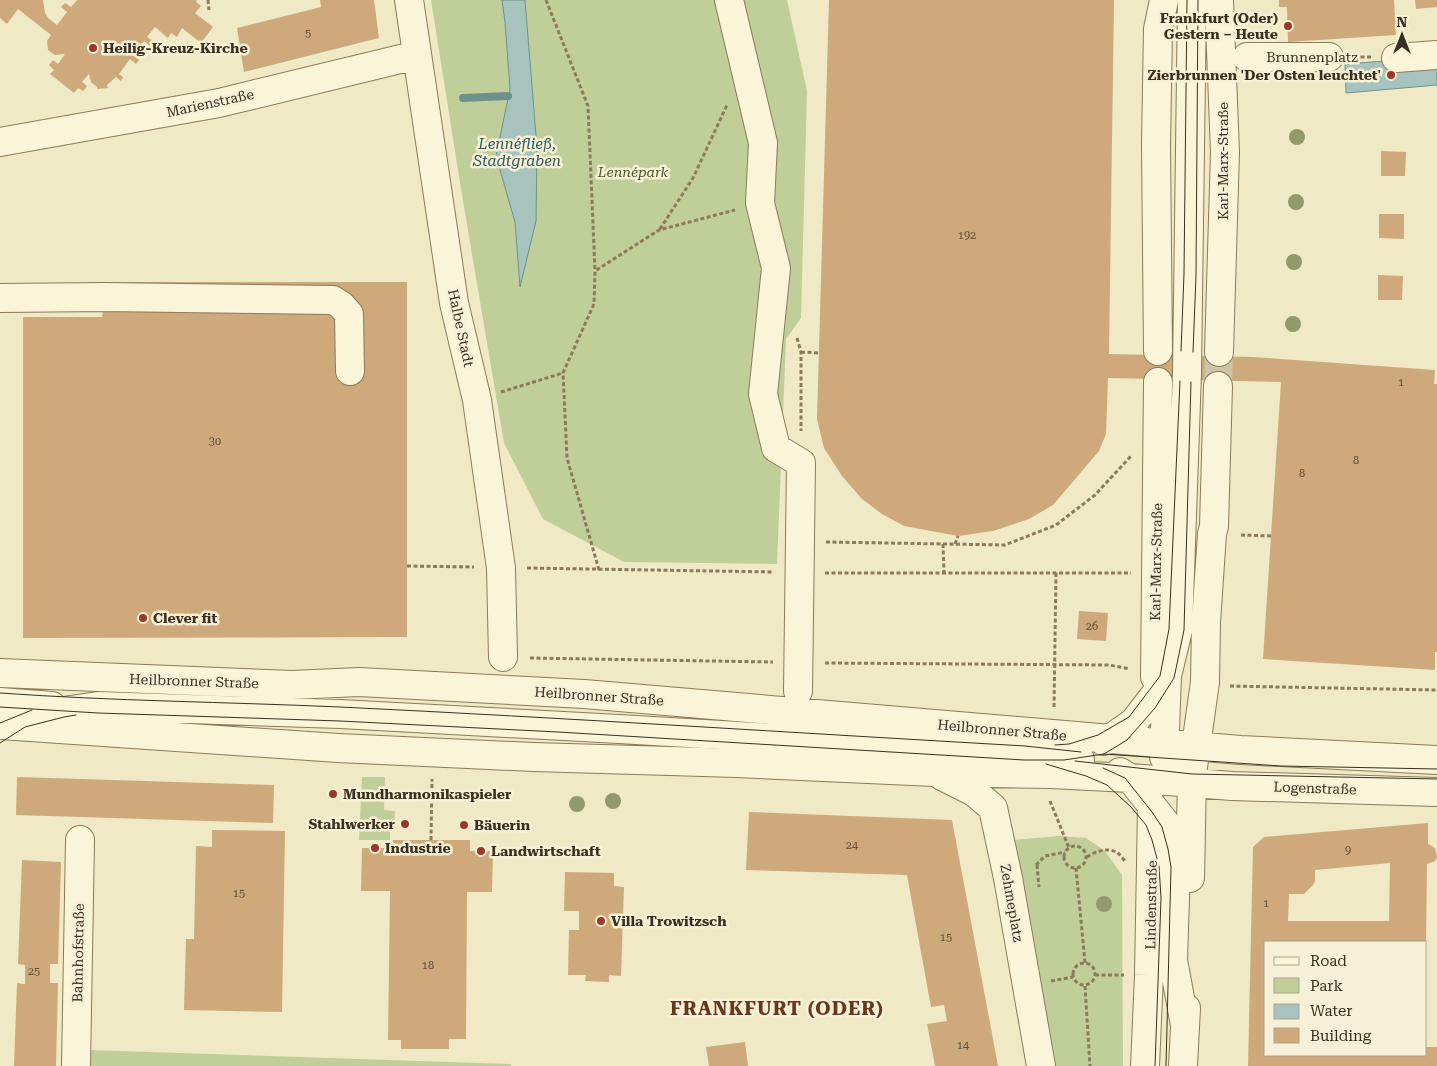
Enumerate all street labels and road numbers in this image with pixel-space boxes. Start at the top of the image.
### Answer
street label: Brunnenplatz [1266,49,1358,65]
street label: Marienstraße [165,86,256,120]
street label: Karl-Marx-Straße [1215,102,1231,220]
street label: Halbe Stadt [445,288,477,368]
street label: Karl-Marx-Straße [1147,503,1165,621]
street label: Heilbronner Straße [129,671,259,691]
street label: Heilbronner Straße [534,683,665,709]
street label: Heilbronner Straße [937,716,1068,744]
street label: Logenstraße [1273,779,1357,797]
street label: Lindenstraße [1142,860,1160,950]
street label: Zehmeplatz [997,863,1027,944]
street label: Bahnhofstraße [69,903,87,1003]

